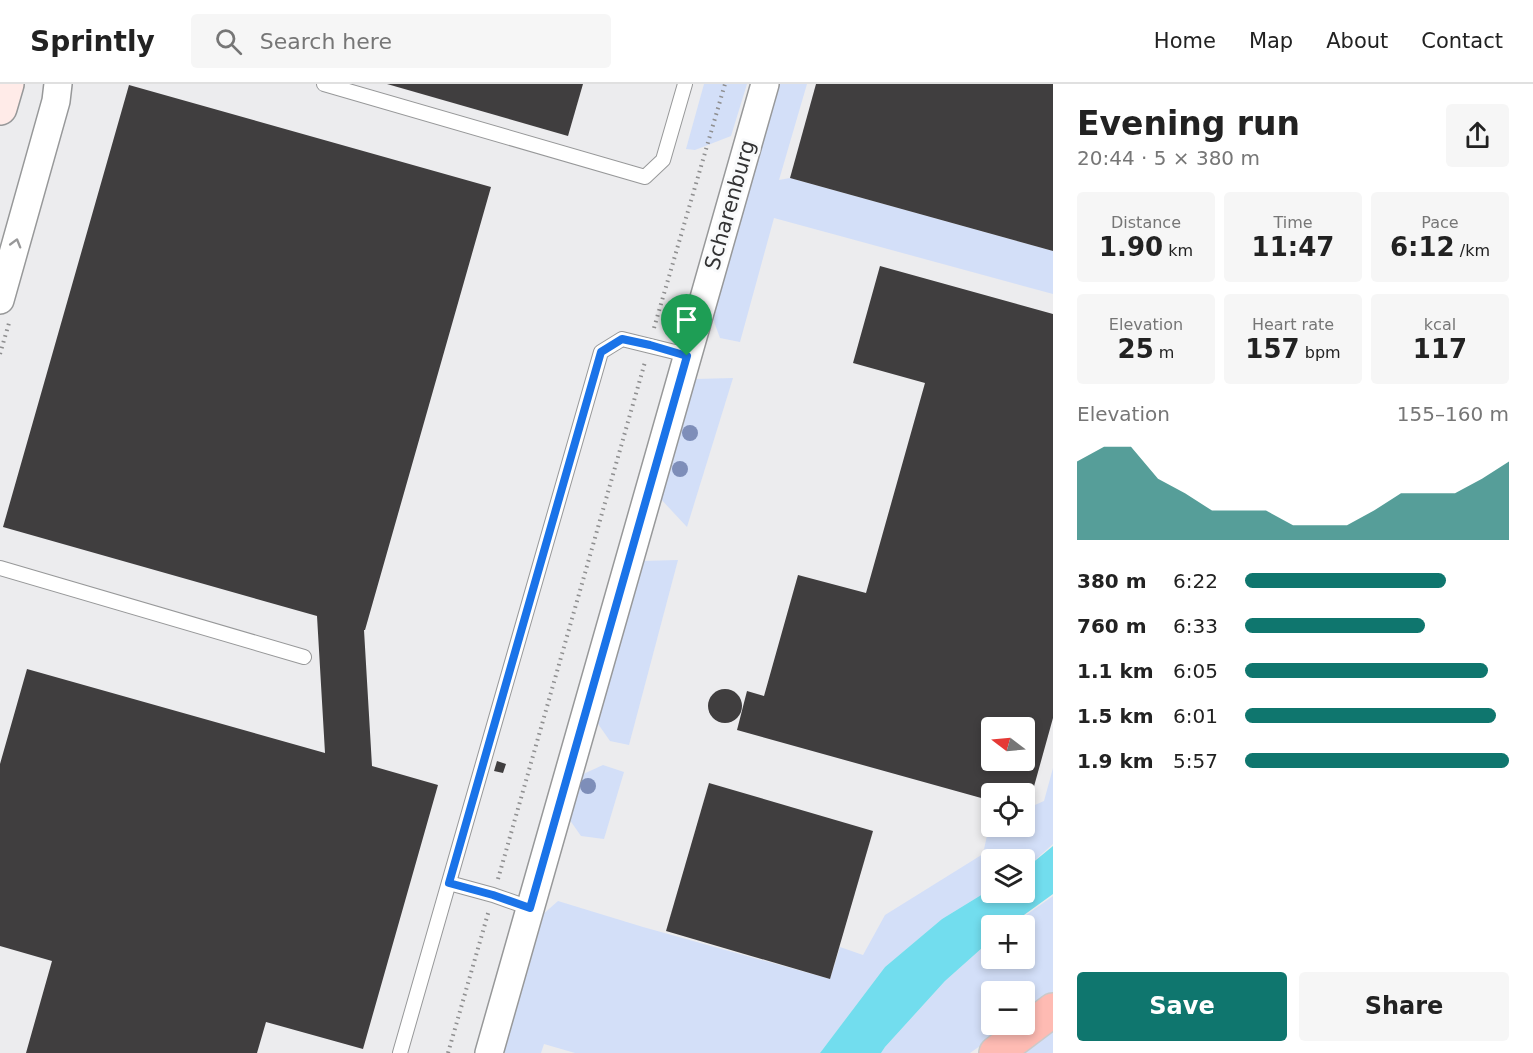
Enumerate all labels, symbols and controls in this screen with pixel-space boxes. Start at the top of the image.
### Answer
search box [191,14,611,68]
text: Sprintly [30,25,155,58]
icon: search [212,25,245,58]
text: Search here [260,29,392,54]
text: Home [1154,29,1216,53]
text: Map [1249,29,1293,53]
text: About [1326,29,1388,53]
text: Contact [1421,29,1503,53]
text: Evening run [1077,104,1300,143]
button: share [1446,104,1509,167]
street label: Scharenburg [700,137,760,273]
text: 20:44 · 5 × 380 m [1077,146,1260,170]
text: Distance [1111,213,1181,232]
text: Time [1273,213,1313,232]
text: Pace [1421,213,1459,232]
text: 1.90 [1099,232,1163,262]
text: 11:47 [1252,232,1334,262]
text: 6:12 [1390,232,1455,262]
one-way arrow [9,238,21,249]
text: km [1163,241,1193,260]
text: /km [1455,241,1490,260]
pin [661,294,712,356]
icon: arrive [670,303,703,336]
text: Elevation [1109,315,1183,334]
text: Heart rate [1252,315,1334,334]
text: kcal [1424,315,1456,334]
text: 25 [1118,334,1154,364]
text: 157 [1245,334,1300,364]
text: 117 [1413,334,1467,364]
text: m [1154,343,1174,362]
text: bpm [1300,343,1341,362]
text: Elevation [1077,402,1170,426]
text: 155–160 m [1397,402,1509,426]
text: 380 m [1077,569,1147,593]
text: 6:22 [1173,569,1218,593]
text: 760 m [1077,614,1147,638]
text: 6:33 [1173,614,1218,638]
text: 1.1 km [1077,659,1154,683]
text: 6:05 [1173,659,1218,683]
text: 1.5 km [1077,704,1154,728]
text: 6:01 [1173,704,1218,728]
north arrow [981,717,1035,771]
map controls [981,717,1035,1035]
text: 1.9 km [1077,749,1154,773]
text: 5:57 [1173,749,1218,773]
button: locate [981,783,1035,837]
button: layers [981,849,1035,903]
button: + [981,915,1035,969]
button: Save [1077,972,1287,1041]
button: Share [1299,972,1509,1041]
button: − [981,981,1035,1035]

